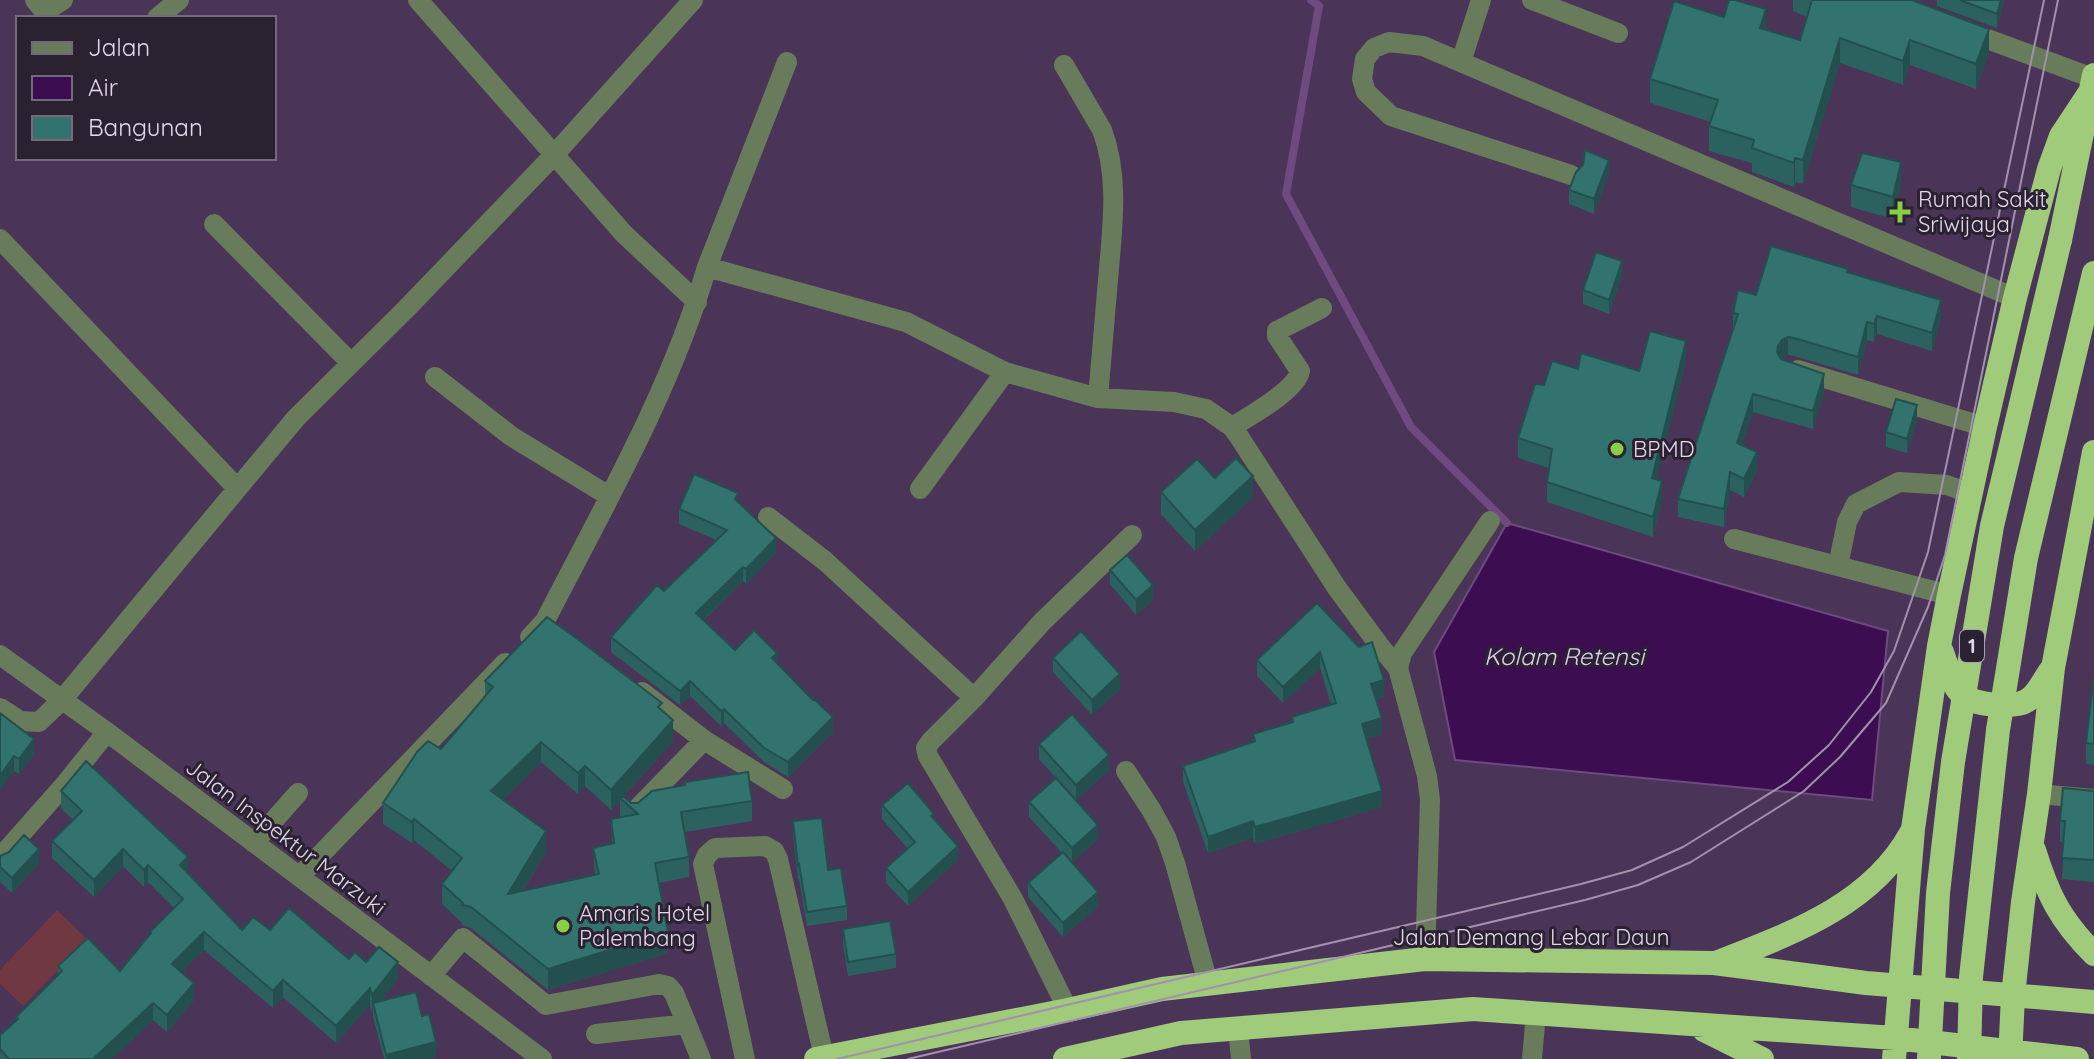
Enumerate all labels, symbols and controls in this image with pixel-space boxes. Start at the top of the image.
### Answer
legend [16,16,276,160]
text: Jalan [88,32,150,62]
text: Air [88,72,118,102]
text: Bangunan [88,112,203,142]
place label: Rumah Sakit Sriwijaya [1918,185,2047,238]
marker: Rumah Sakit Sriwijaya [1889,201,1911,223]
place label: BPMD [1633,435,1694,463]
marker: BPMD [1608,440,1626,458]
road number: 1 [1960,630,1984,662]
water label: Kolam Retensi [1484,641,1647,671]
street label: Jalan Inspektur Marzuki [181,753,391,921]
place label: Amaris Hotel Palembang [579,899,710,952]
marker: Amaris Hotel Palembang [554,917,572,935]
street label: Jalan Demang Lebar Daun [1393,923,1669,951]

